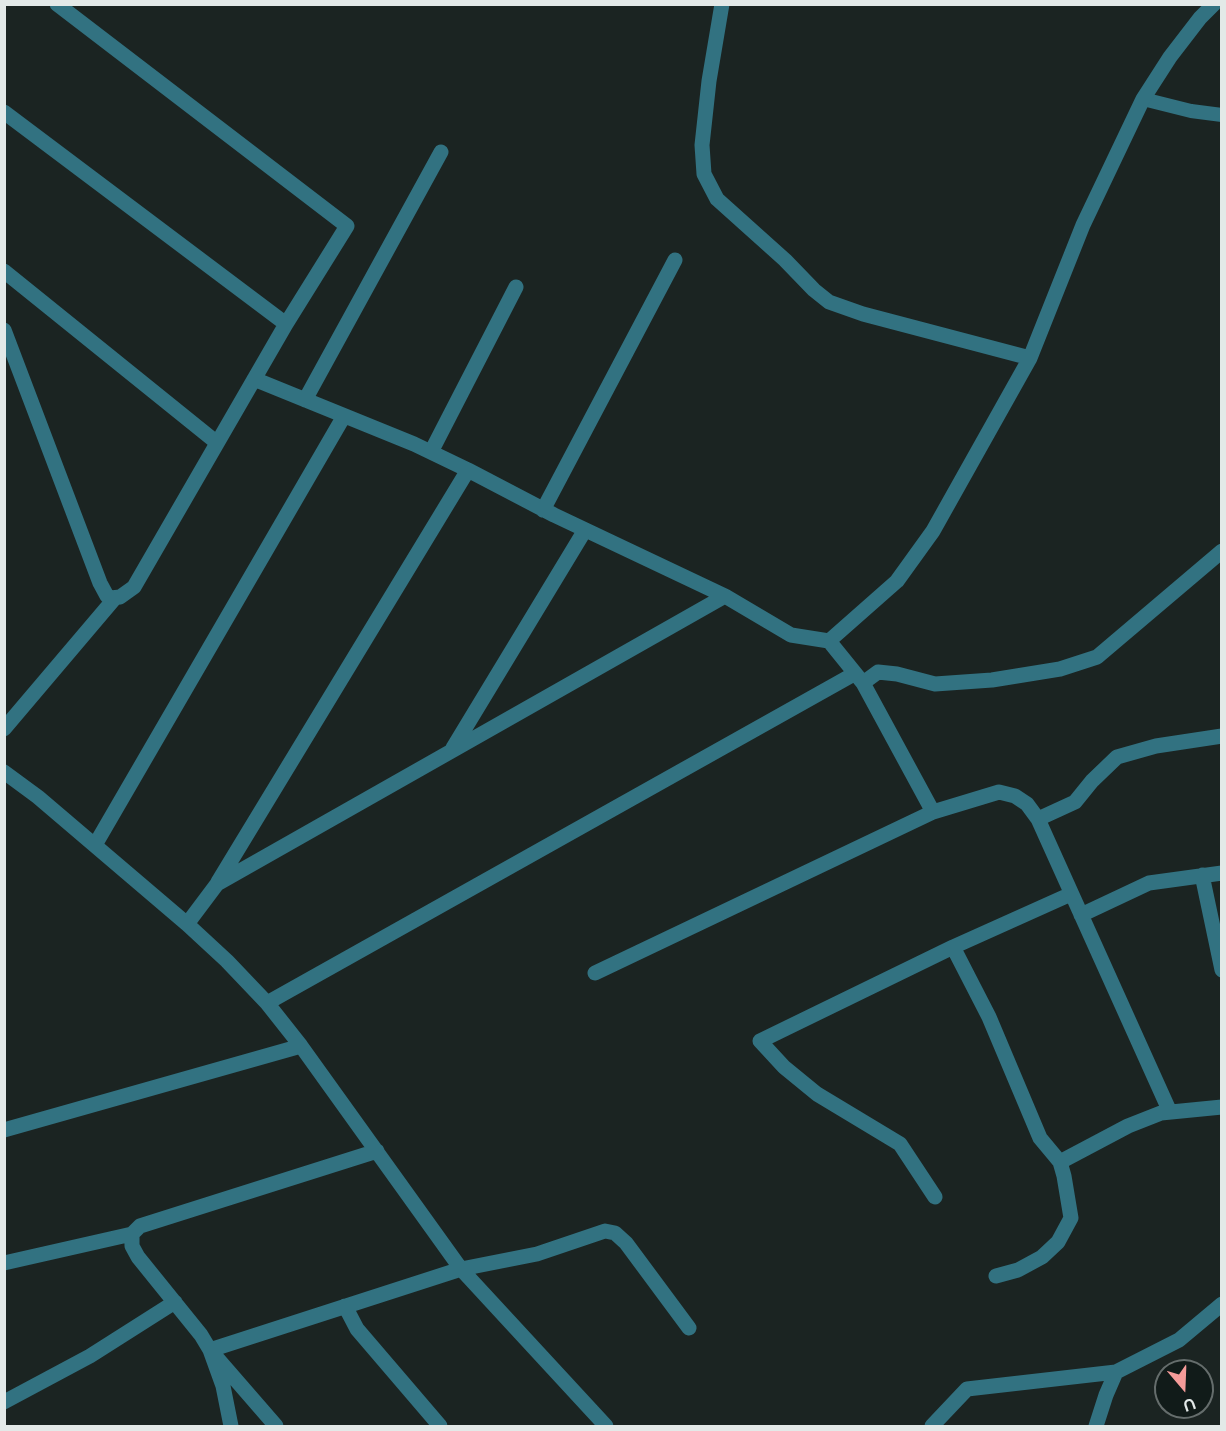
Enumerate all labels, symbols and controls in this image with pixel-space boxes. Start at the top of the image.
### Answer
north arrow [1154,1359,1214,1419]
text: U [1181,1394,1198,1416]

